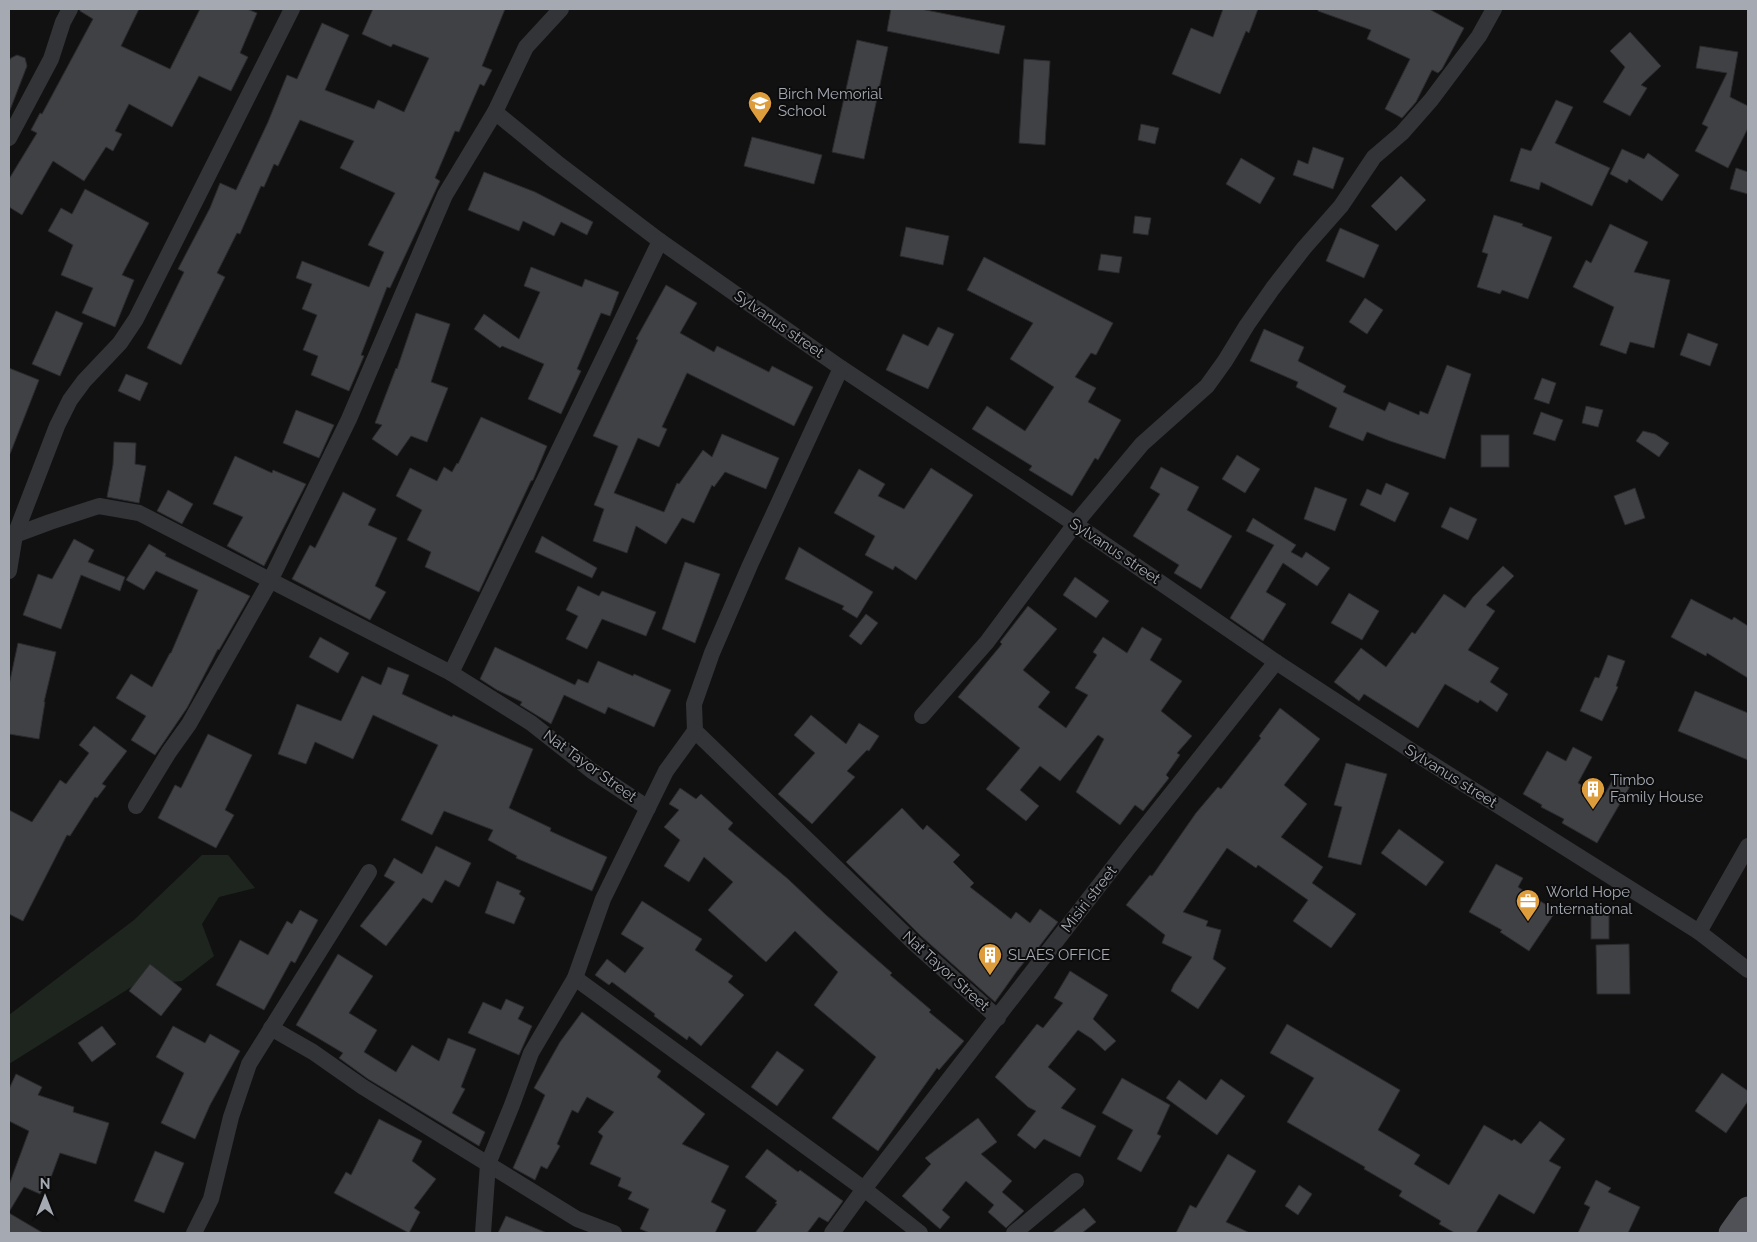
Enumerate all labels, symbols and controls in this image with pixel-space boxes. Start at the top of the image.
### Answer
place label: Birch Memorial School [778,85,883,120]
school or university icon: Birch Memorial School [747,90,773,124]
street label: Sylvanus street [731,286,827,362]
street label: Sylvanus street [1066,514,1164,588]
street label: Nat Tayor Street [540,726,640,806]
street label: Sylvanus street [1402,740,1500,812]
place label: Timbo Family House [1610,771,1703,806]
building icon: Timbo Family House [1580,776,1606,810]
street label: Misiri street [1058,862,1120,936]
place label: World Hope International [1546,883,1633,918]
office icon: World Hope International [1515,888,1541,922]
street label: Nat Tayor Street [899,927,993,1015]
building icon: SLAES OFFICE [977,942,1003,976]
place label: SLAES OFFICE [1008,946,1110,964]
north arrow [20,1172,70,1222]
text: N [40,1176,50,1192]

